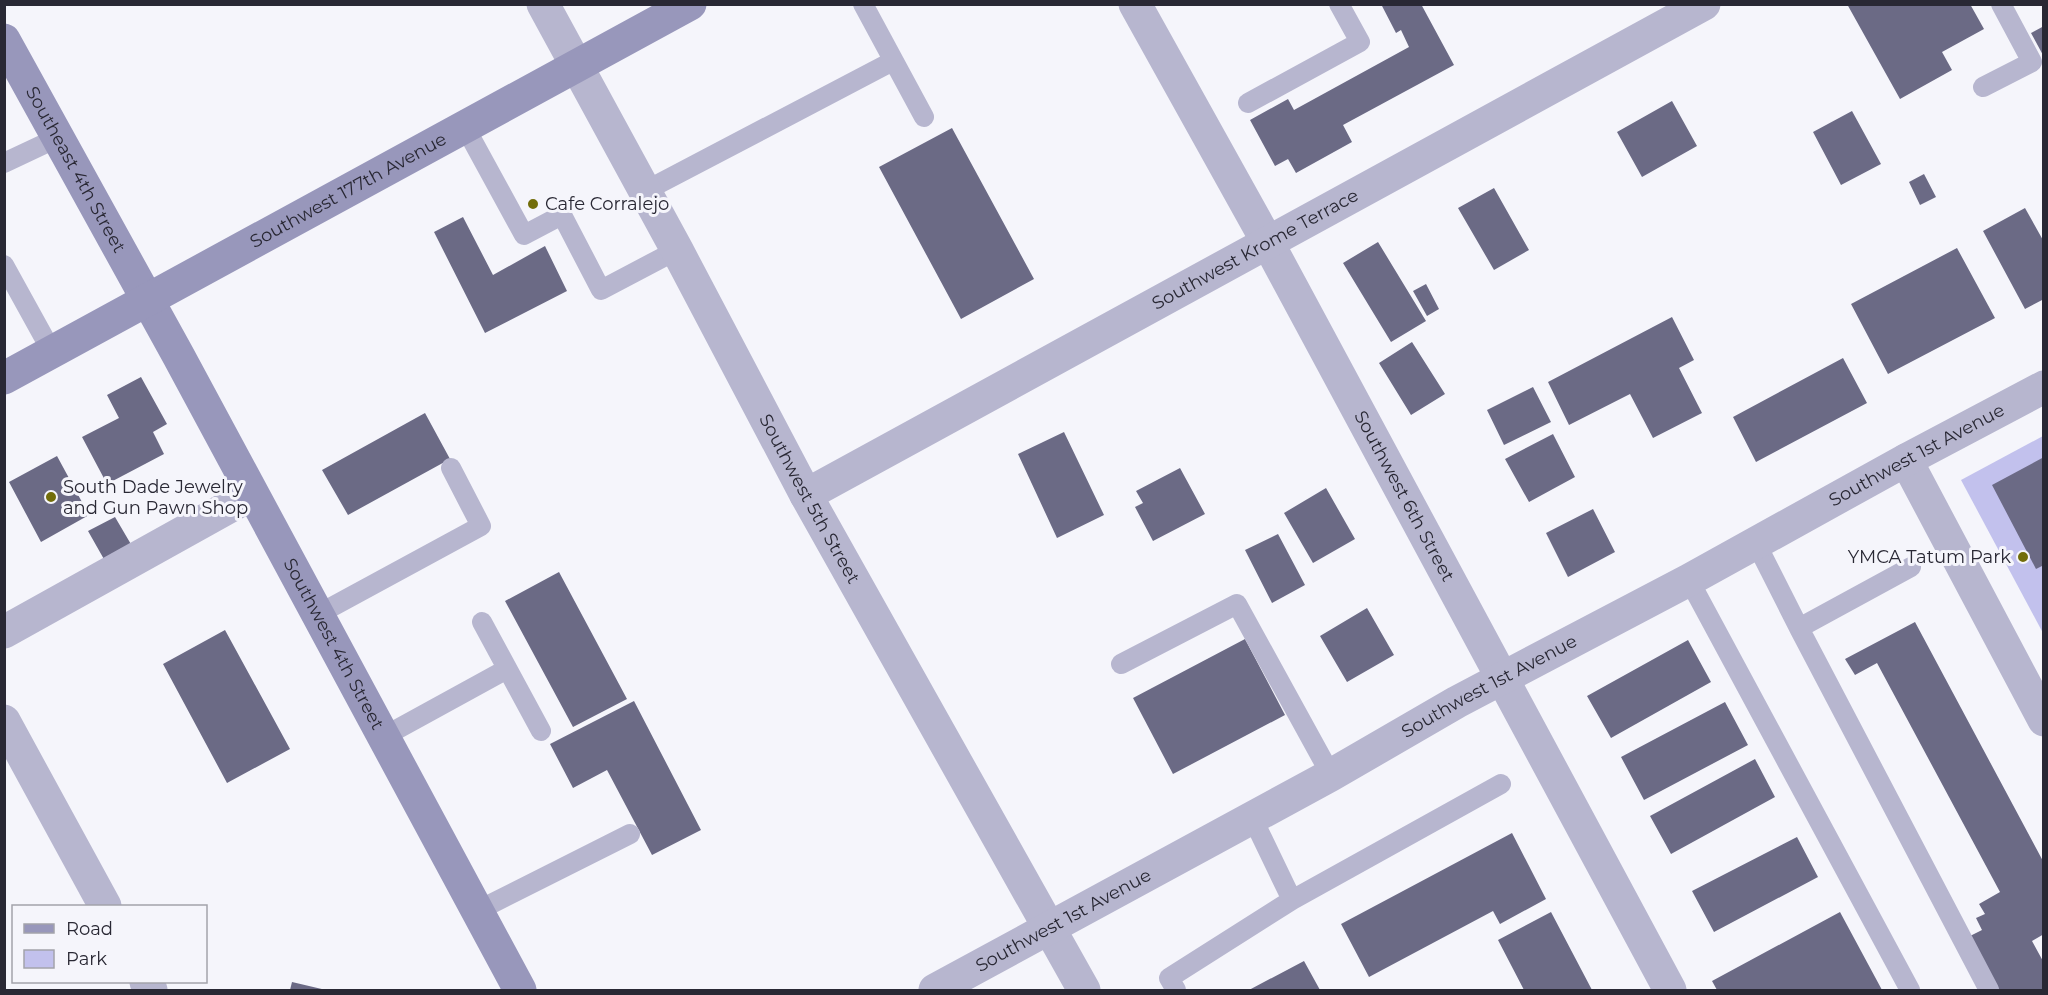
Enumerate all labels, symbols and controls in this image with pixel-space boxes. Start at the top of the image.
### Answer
street label: Southeast 4th Street [21,83,130,257]
street label: Southwest 177th Avenue [246,128,450,253]
street label: Southwest Krome Terrace [1148,184,1362,315]
place label: Cafe Corralejo [545,193,669,215]
marker: Cafe Corralejo [526,197,540,211]
street label: Southwest 1st Avenue [1825,399,2008,511]
street label: Southwest 6th Street [1349,407,1459,585]
street label: Southwest 5th Street [754,410,865,588]
place label: South Dade Jewelry and Gun Pawn Shop [63,476,248,519]
marker: South Dade Jewelry and Gun Pawn Shop [44,490,58,504]
place label: YMCA Tatum Park [1848,546,2011,568]
marker: YMCA Tatum Park [2016,550,2030,564]
street label: Southwest 4th Street [278,554,389,733]
street label: Southwest 1st Avenue [1397,630,1581,743]
street label: Southwest 1st Avenue [972,864,1155,977]
legend [12,905,207,983]
text: Road [66,918,113,940]
text: Park [66,948,107,970]

